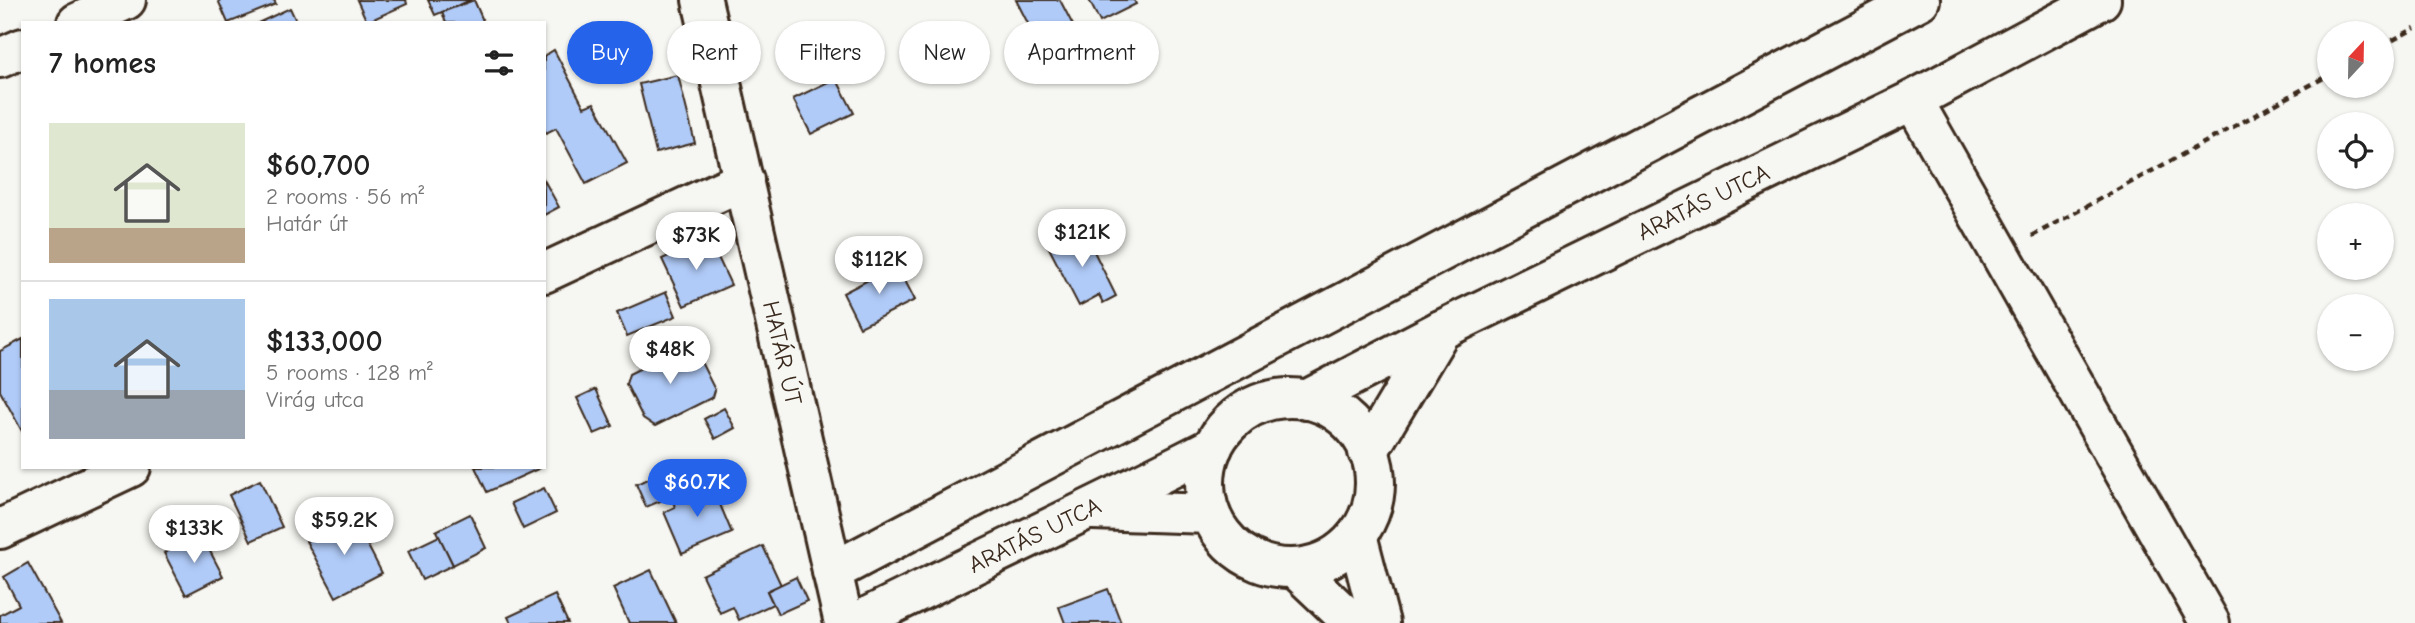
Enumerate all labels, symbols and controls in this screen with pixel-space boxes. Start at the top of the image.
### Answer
chip: Buy [567,21,653,84]
chip: Rent [667,21,761,84]
chip: Filters [775,21,885,84]
chip: New [899,21,990,84]
chip: Apartment [1004,21,1159,84]
north arrow [2317,21,2394,98]
map controls [2317,21,2394,371]
icon: filters [480,44,518,82]
text: 7 homes [49,46,156,81]
button: locate [2317,112,2394,189]
text: $60,700 [266,148,370,183]
icon: home [105,151,189,235]
street label: ARATÁS UTCA [1633,158,1774,246]
text: 2 rooms · 56 m² [266,183,424,210]
button: + [2317,203,2394,280]
text: Határ út [266,210,347,237]
pin: $121K [1033,210,1131,269]
pin: $73K [655,212,737,272]
text: $121K [1054,218,1110,245]
text: $73K [672,221,720,248]
pin: $112K [830,236,928,296]
text: $112K [851,245,907,272]
button: − [2317,294,2394,371]
street label: HATÁR ÚT [757,298,808,408]
text: $133,000 [266,324,383,359]
pin: $48K [629,326,711,386]
icon: home [105,327,189,411]
text: $48K [645,335,695,362]
text: 5 rooms · 128 m² [266,359,433,386]
text: Virág utca [266,386,364,413]
pin: $60.7K [640,460,754,519]
text: $60.7K [664,468,730,495]
street label: ARATÁS UTCA [964,491,1105,579]
pin: $59.2K [287,498,401,557]
pin: $133K [145,505,243,565]
text: $59.2K [311,506,377,533]
text: $133K [165,514,223,541]

